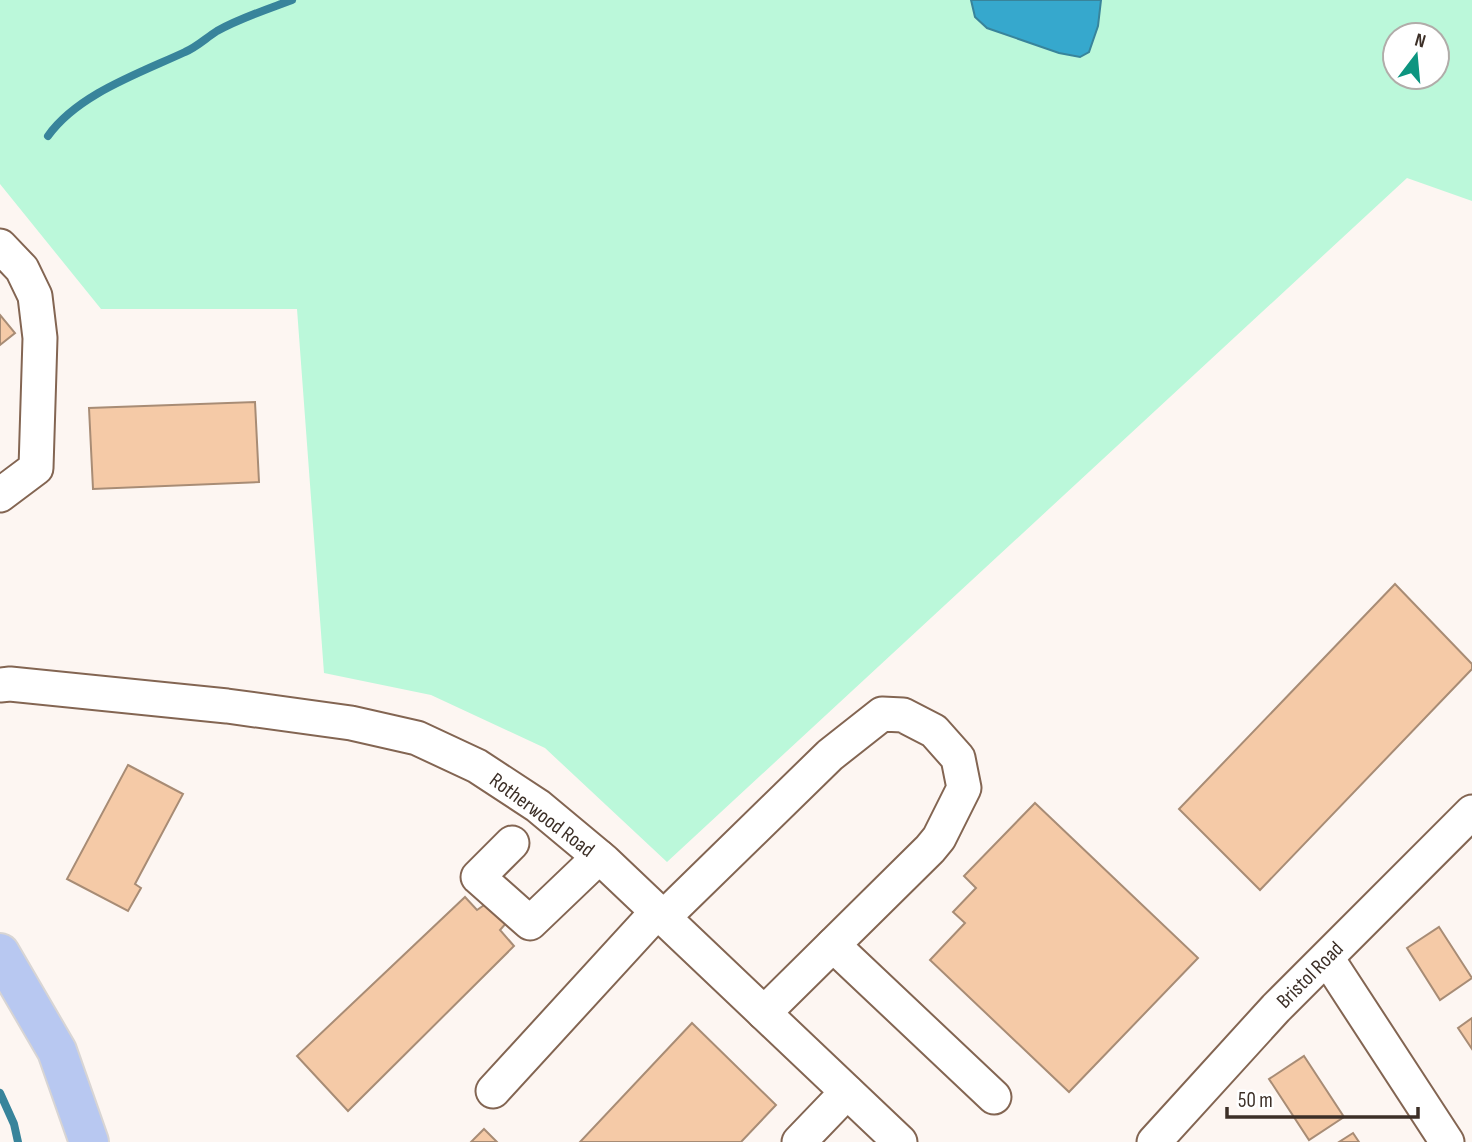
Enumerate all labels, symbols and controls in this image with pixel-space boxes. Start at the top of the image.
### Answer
north arrow [1381,21,1451,91]
text: N [1412,29,1428,54]
street label: Rotherwood Road [485,768,599,862]
street label: Bristol Road [1271,936,1349,1014]
scale bar [1227,1076,1418,1120]
text: 50 m [1238,1088,1273,1113]

